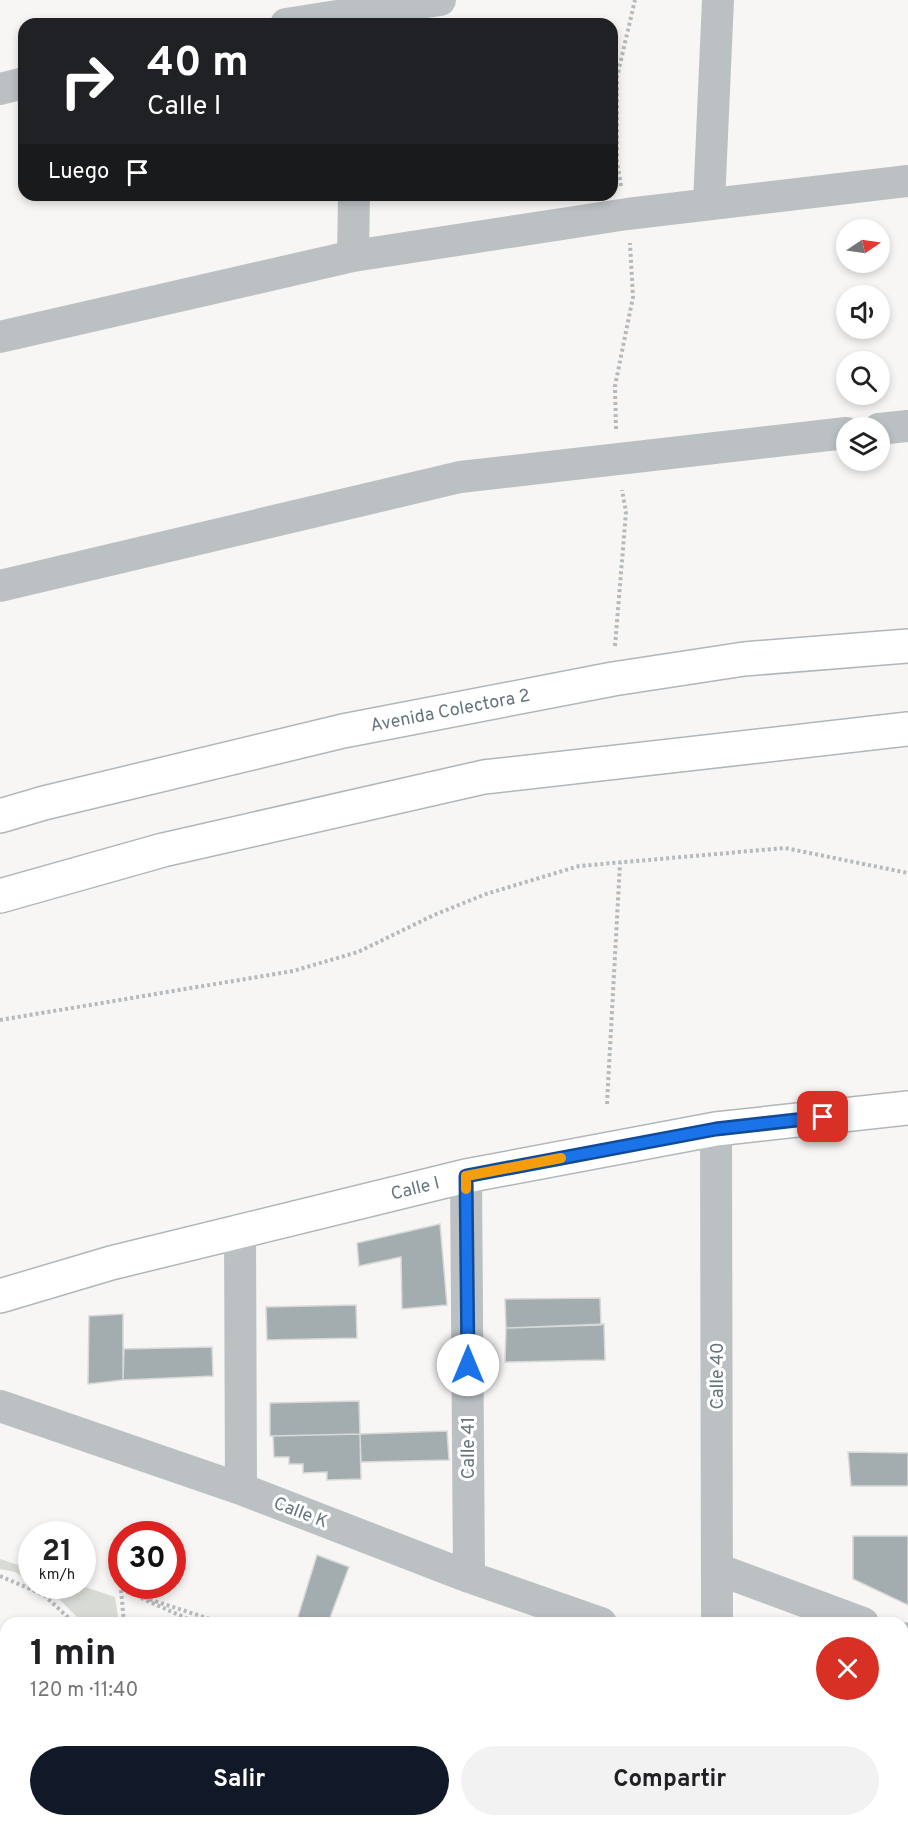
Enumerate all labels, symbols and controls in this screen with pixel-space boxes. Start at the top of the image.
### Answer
text: 40 m [147,38,249,91]
icon: right [48,42,126,120]
text: Calle I [147,90,221,124]
icon: arrive [121,156,154,189]
text: Luego [48,159,109,186]
north arrow [836,219,890,273]
map controls [836,219,890,471]
button: sound [836,285,890,339]
button: search [836,351,890,405]
button: layers [836,417,890,471]
street label: Avenida Colectora 2 [369,685,532,738]
pin [797,1091,848,1142]
icon: arrive [806,1100,839,1133]
street label: Calle I [389,1172,442,1207]
position arrow [436,1333,500,1397]
street label: Calle 40 [707,1342,730,1410]
street label: Calle 41 [458,1417,481,1479]
street label: Calle K [270,1493,331,1534]
speed limit sign: 30 [108,1521,186,1599]
text: 21 [42,1534,72,1571]
text: km/h [39,1566,75,1585]
text: 1 min [30,1632,116,1678]
button: close [816,1637,879,1700]
text: 120 m · 11:40 [30,1678,138,1704]
button: Salir [30,1746,449,1815]
button: Compartir [461,1746,879,1815]

